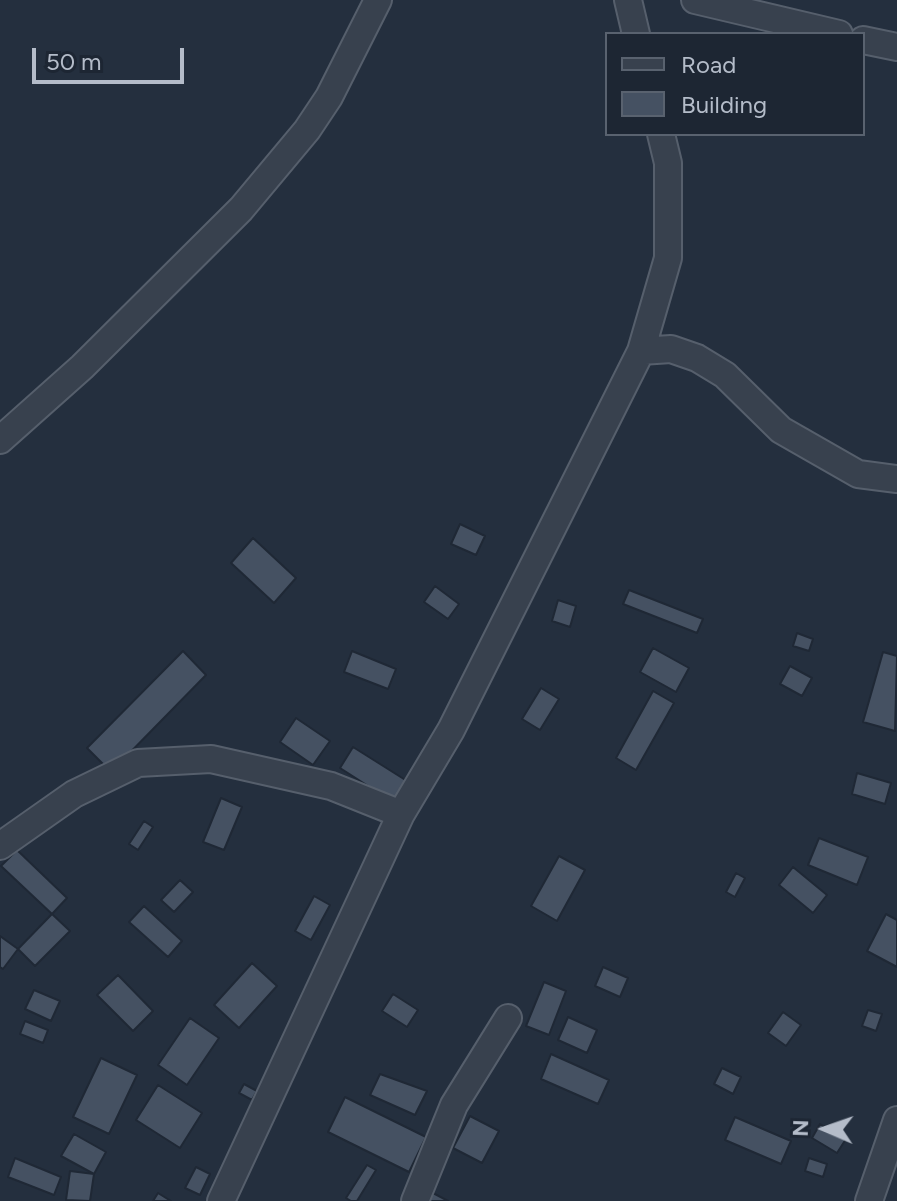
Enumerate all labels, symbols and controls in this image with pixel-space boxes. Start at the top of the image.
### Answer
scale bar [36,32,188,82]
legend [605,32,865,136]
text: 50 m [46,47,102,76]
text: Road [681,50,736,79]
text: Building [681,90,767,119]
north arrow [785,1089,865,1169]
text: N [787,1119,814,1137]

